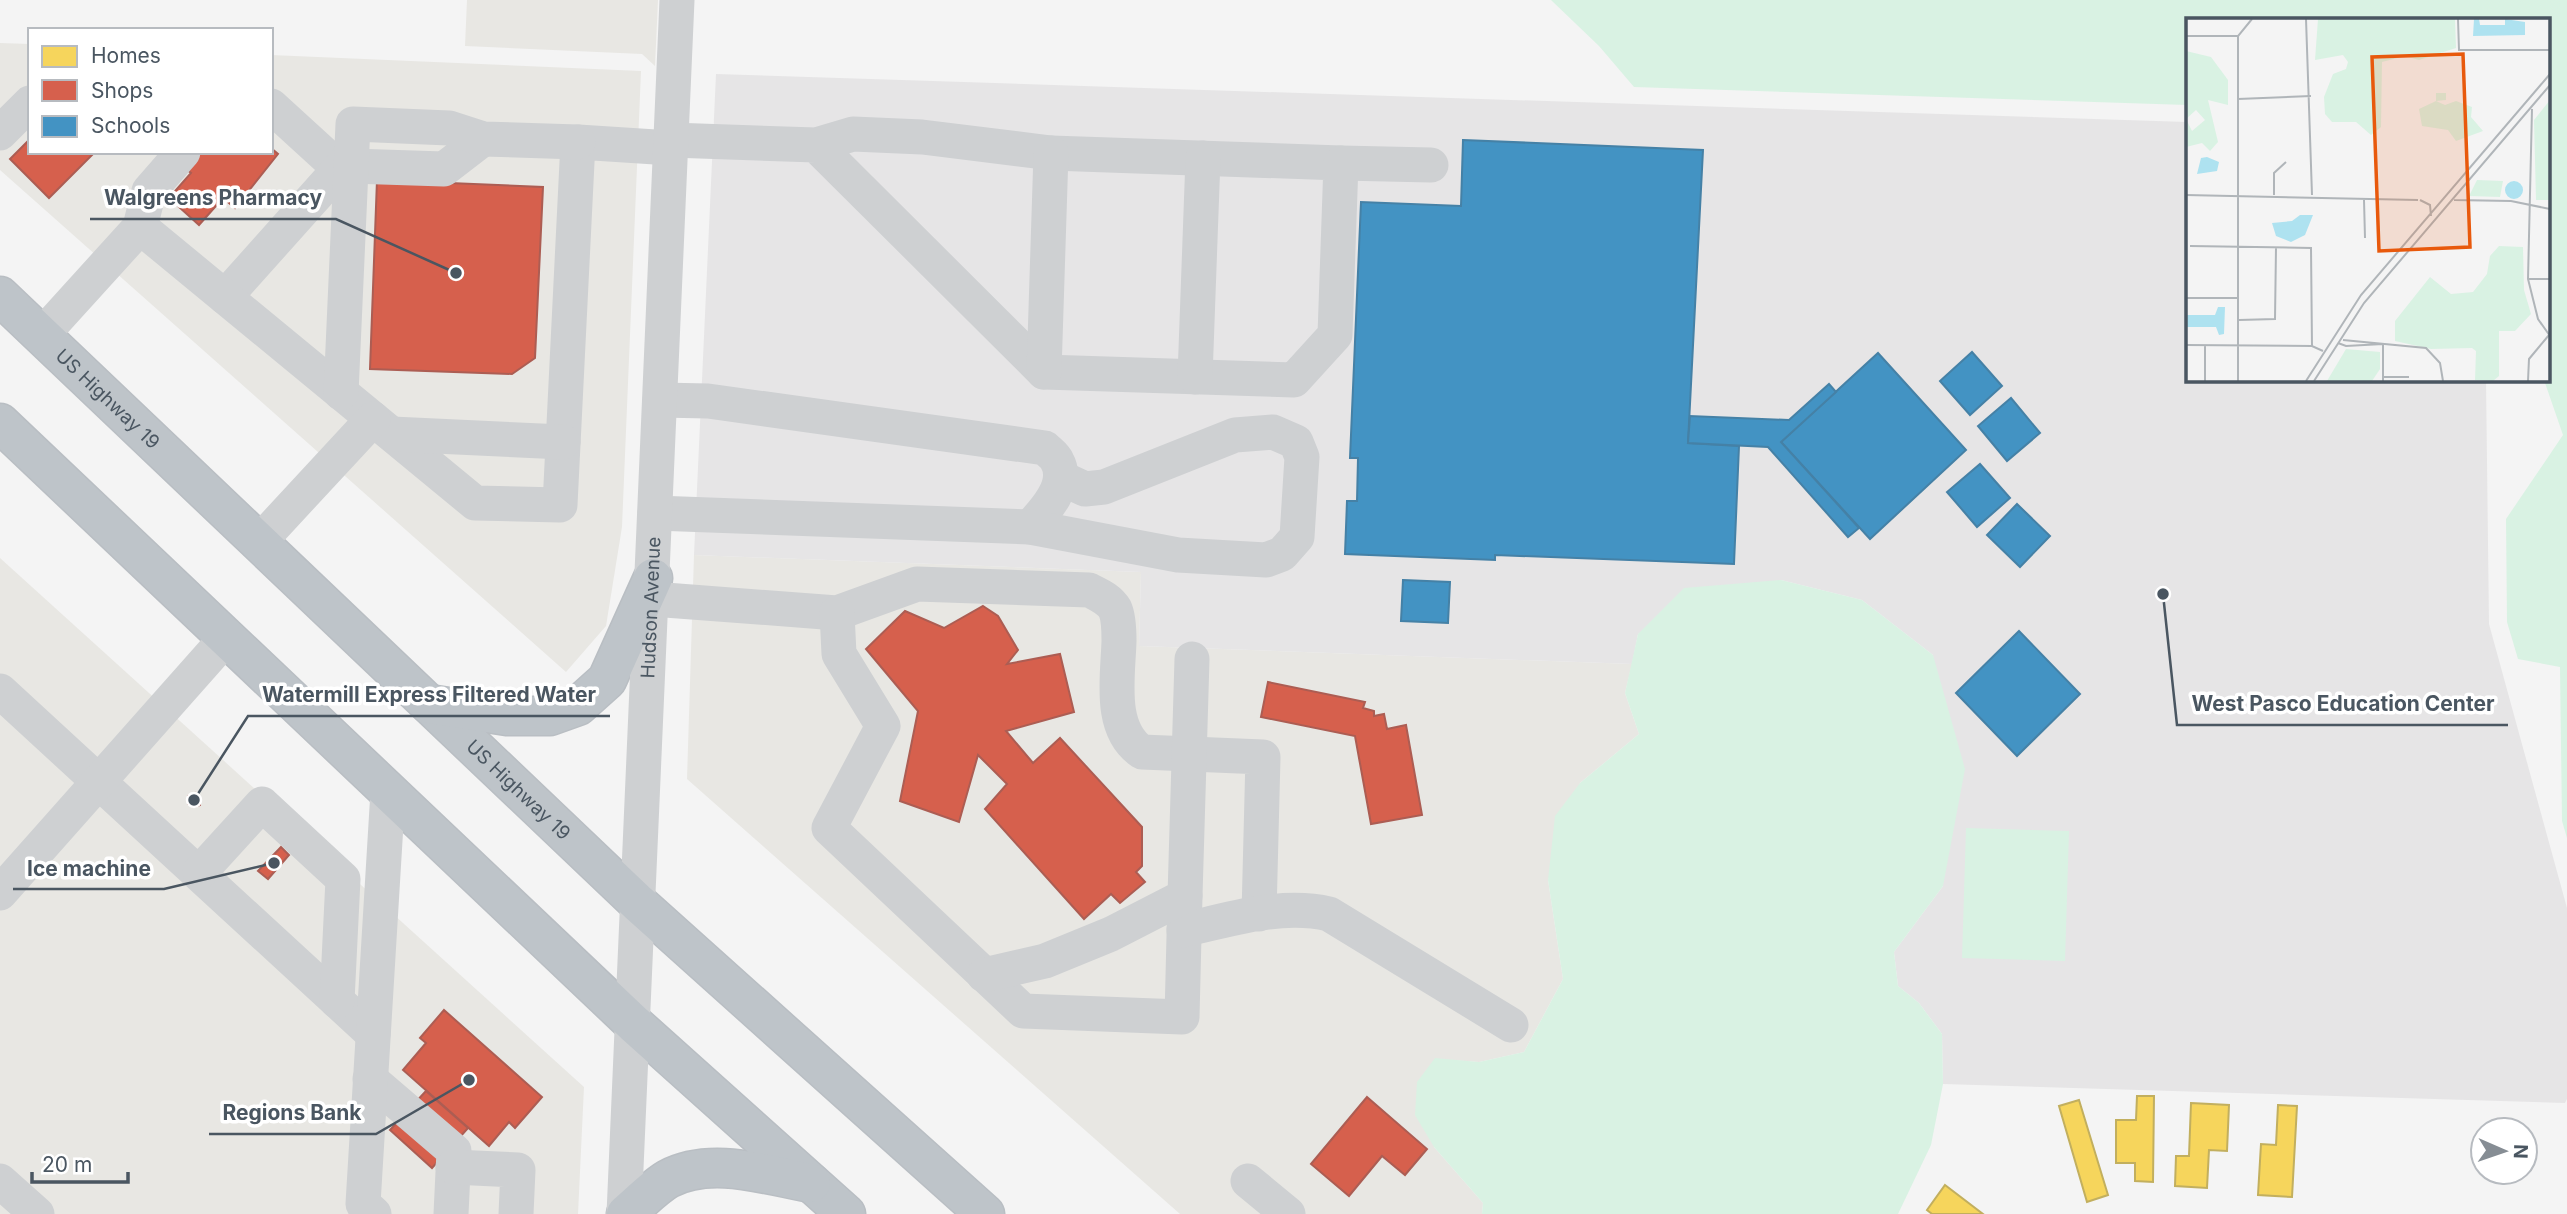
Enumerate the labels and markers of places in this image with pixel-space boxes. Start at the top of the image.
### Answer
callout: Walgreens Pharmacy [90,177,336,219]
callout: Watermill Express Filtered Water [248,674,610,716]
callout: West Pasco Education Center [2177,683,2508,725]
callout: Ice machine [13,847,164,889]
callout: Regions Bank [209,1092,376,1134]

